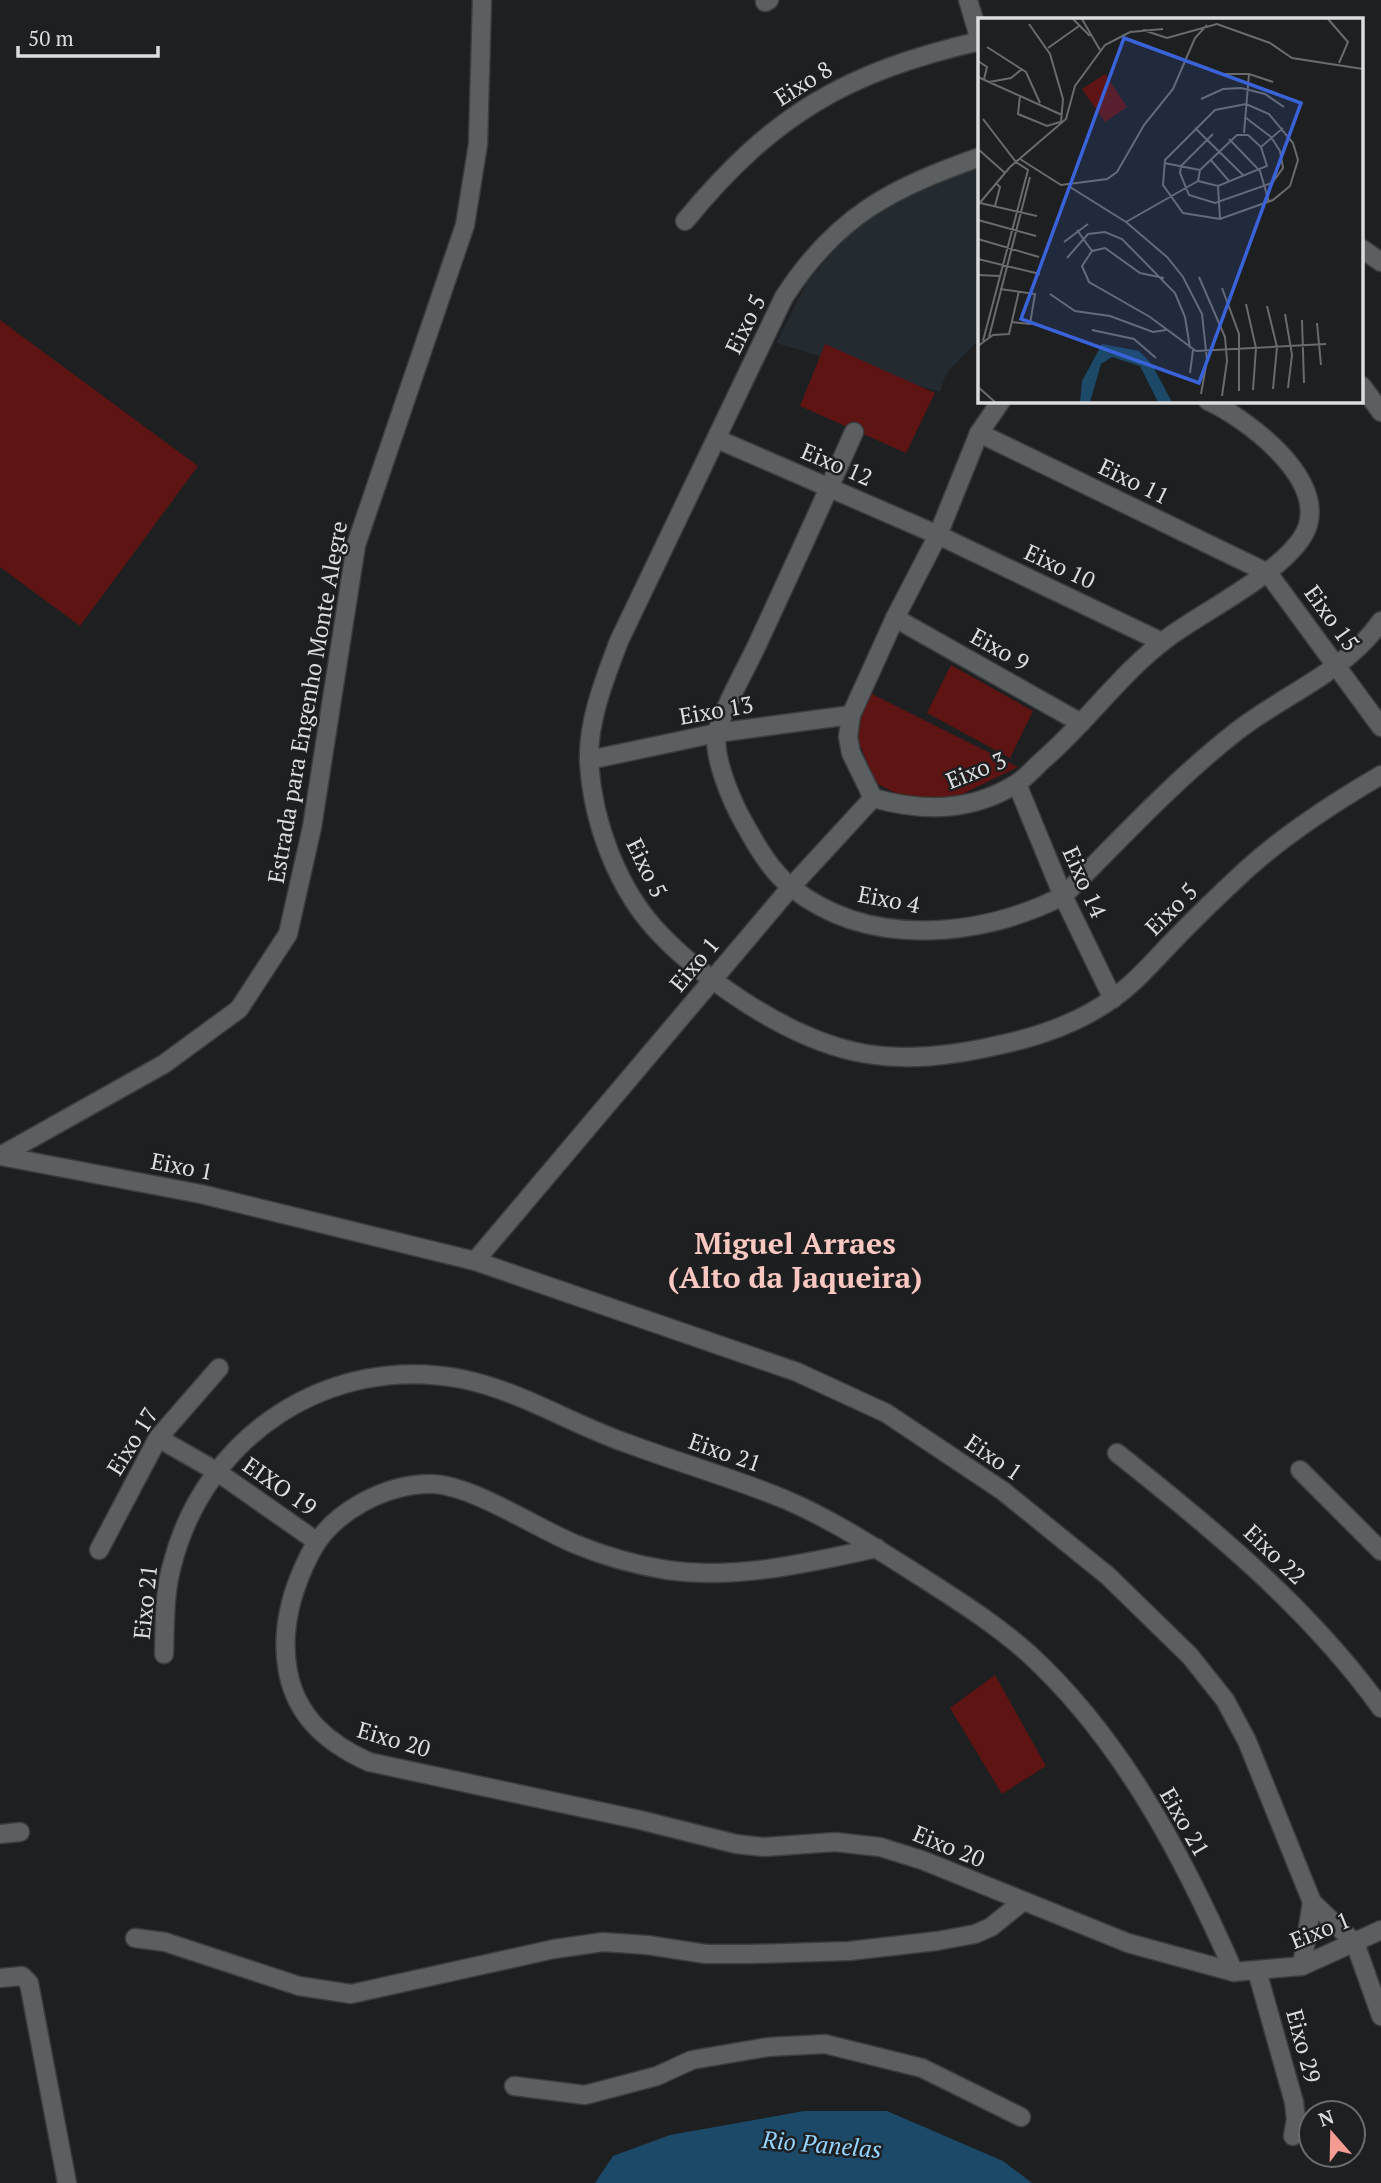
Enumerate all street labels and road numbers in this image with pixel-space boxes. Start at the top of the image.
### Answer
street label: Eixo 8 [768,53,838,113]
street label: Eixo 5 [717,289,773,359]
street label: Eixo 12 [797,435,877,493]
street label: Eixo 11 [1094,451,1174,511]
street label: Estrada para Engenho Monte Alegre [260,518,354,886]
street label: Eixo 10 [1020,536,1100,596]
street label: Eixo 15 [1297,579,1367,657]
street label: Eixo 9 [965,620,1035,678]
street label: Eixo 13 [676,688,756,732]
street label: Eixo 3 [941,744,1011,796]
street label: Eixo 5 [619,833,675,903]
street label: Eixo 14 [1056,842,1115,923]
street label: Eixo 5 [1138,876,1204,942]
street label: Eixo 4 [855,878,923,920]
street label: Eixo 1 [662,930,726,998]
street label: Eixo 1 [148,1145,216,1187]
street label: Eixo 17 [99,1401,165,1481]
street label: Eixo 21 [685,1425,765,1479]
street label: Eixo 1 [959,1427,1029,1487]
street label: EIXO 19 [237,1449,323,1523]
street label: Eixo 22 [1237,1517,1313,1591]
street label: Eixo 21 [126,1563,164,1641]
street label: Eixo 20 [354,1714,434,1764]
street label: Eixo 21 [1153,1782,1217,1862]
street label: Eixo 20 [909,1818,989,1874]
street label: Eixo 1 [1285,1904,1355,1956]
street label: Eixo 29 [1279,2006,1329,2086]

